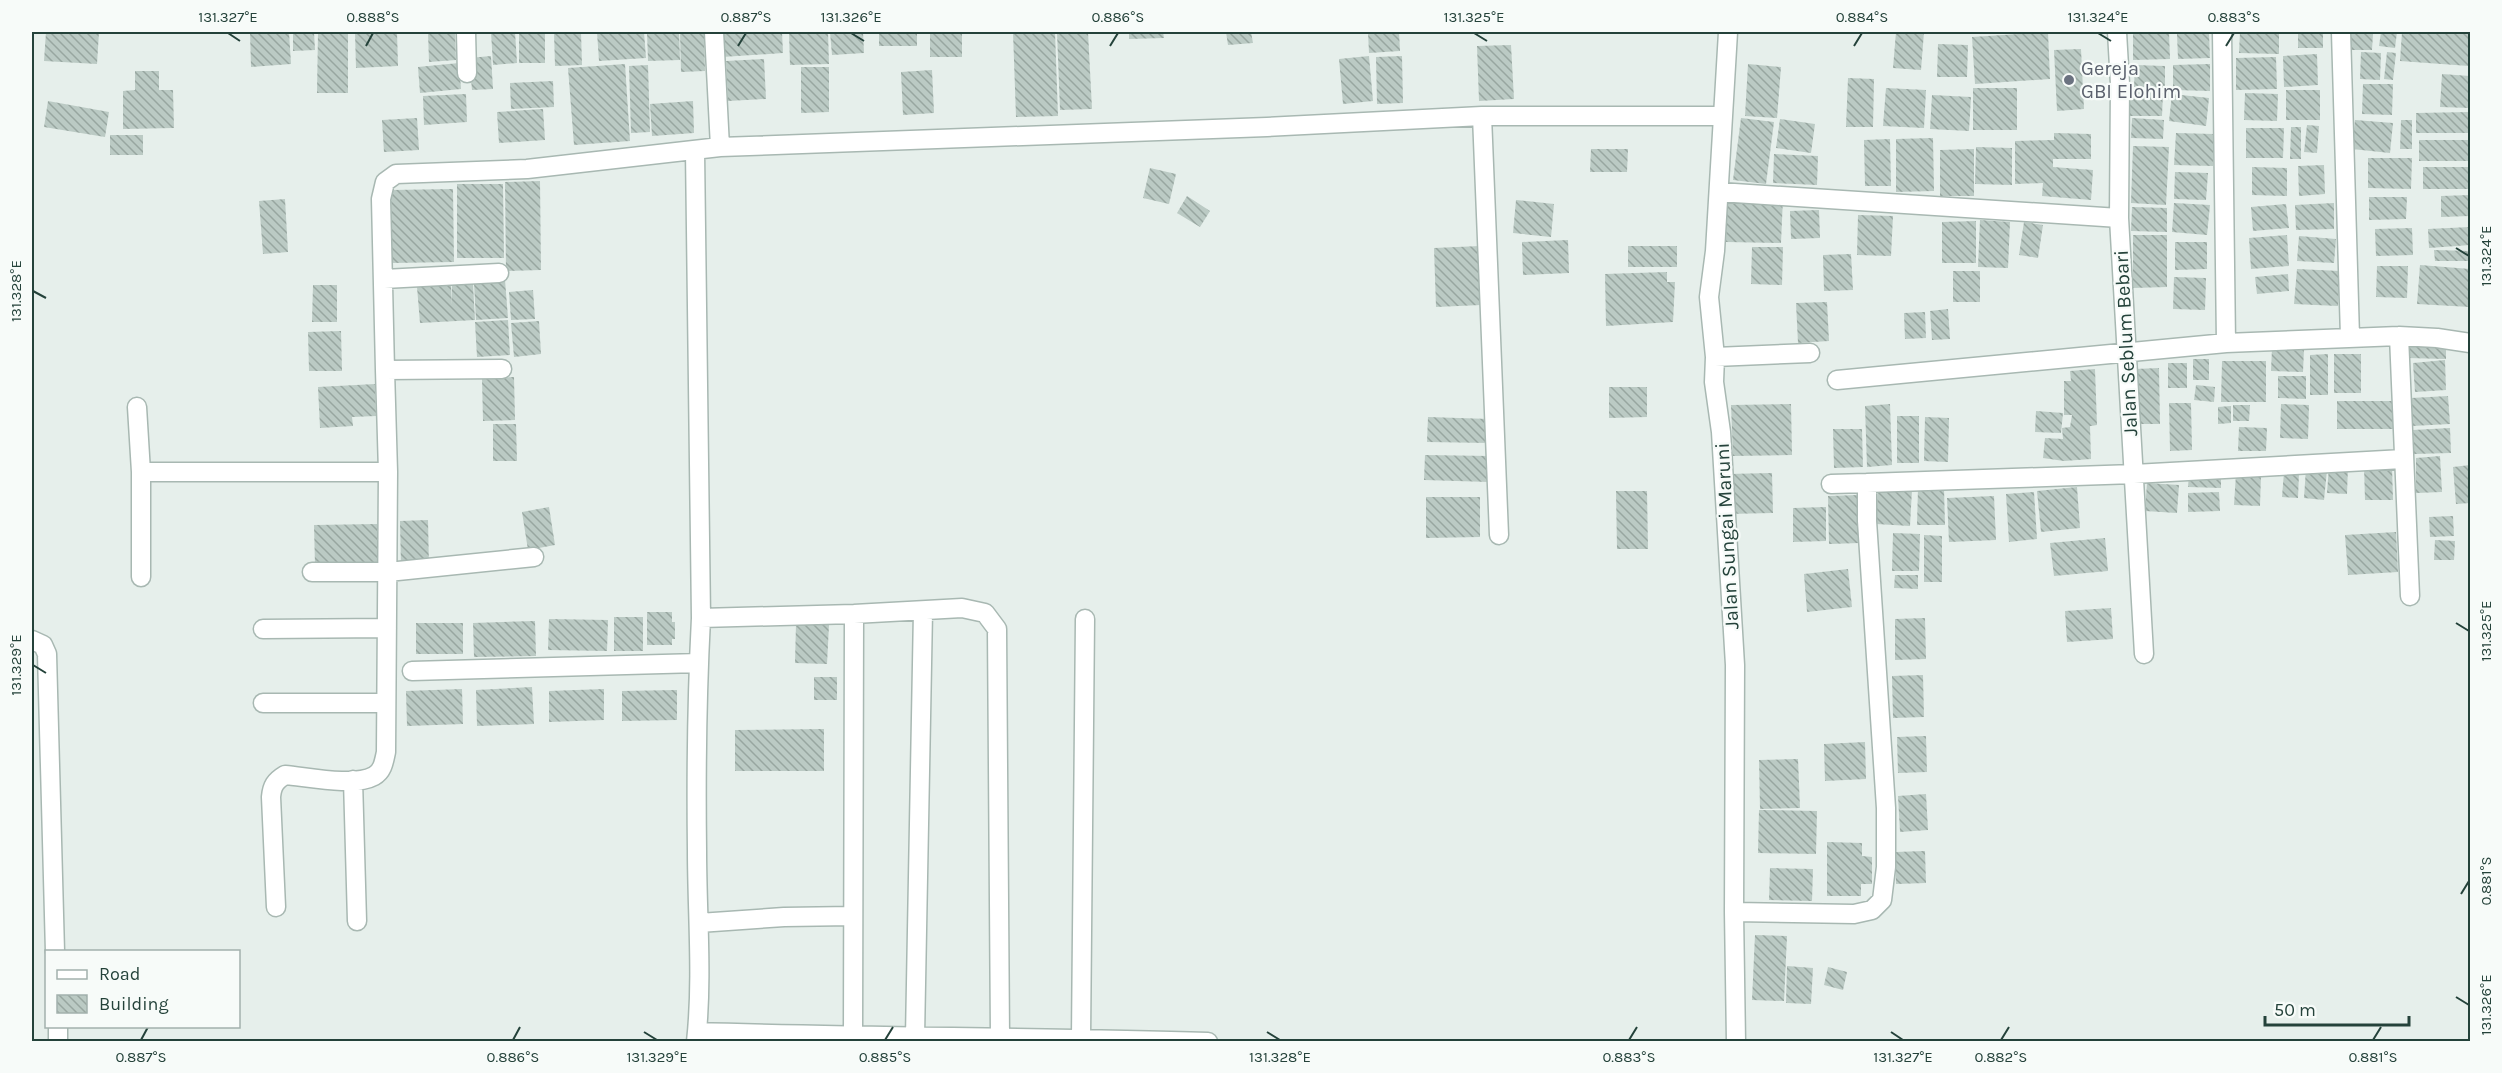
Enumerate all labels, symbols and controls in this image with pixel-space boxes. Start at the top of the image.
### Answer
text: 131.327°E [198,8,258,26]
text: 0.888°S [346,8,400,26]
text: 0.887°S [720,8,772,26]
text: 131.326°E [820,8,882,26]
text: 0.886°S [1092,8,1144,26]
text: 131.325°E [1443,8,1505,26]
text: 0.884°S [1836,8,1888,26]
text: 131.324°E [2068,8,2128,26]
text: 0.883°S [2207,8,2261,26]
place label: Gereja GBI Elohim [2081,57,2181,103]
marker: Gereja GBI Elohim [2062,73,2076,87]
text: 131.324°E [2477,226,2495,286]
street label: Jalan Seblum Bebari [2110,249,2142,437]
text: 131.328°E [7,260,25,322]
street label: Jalan Sungai Maruni [1711,442,1743,630]
text: 131.325°E [2477,600,2495,662]
text: 131.329°E [7,634,25,696]
text: 0.881°S [2477,856,2495,906]
legend [45,950,240,1028]
text: Road [99,963,140,985]
text: 131.326°E [2477,974,2495,1036]
scale bar [2265,989,2409,1027]
text: Building [99,993,169,1015]
text: 50 m [2274,999,2316,1021]
text: 0.887°S [115,1048,167,1066]
text: 0.886°S [487,1048,539,1066]
text: 131.329°E [626,1048,688,1066]
text: 0.885°S [859,1048,911,1066]
text: 131.328°E [1249,1048,1311,1066]
text: 0.883°S [1602,1048,1656,1066]
text: 131.327°E [1873,1048,1933,1066]
text: 0.882°S [1975,1048,2027,1066]
text: 0.881°S [2348,1048,2398,1066]

